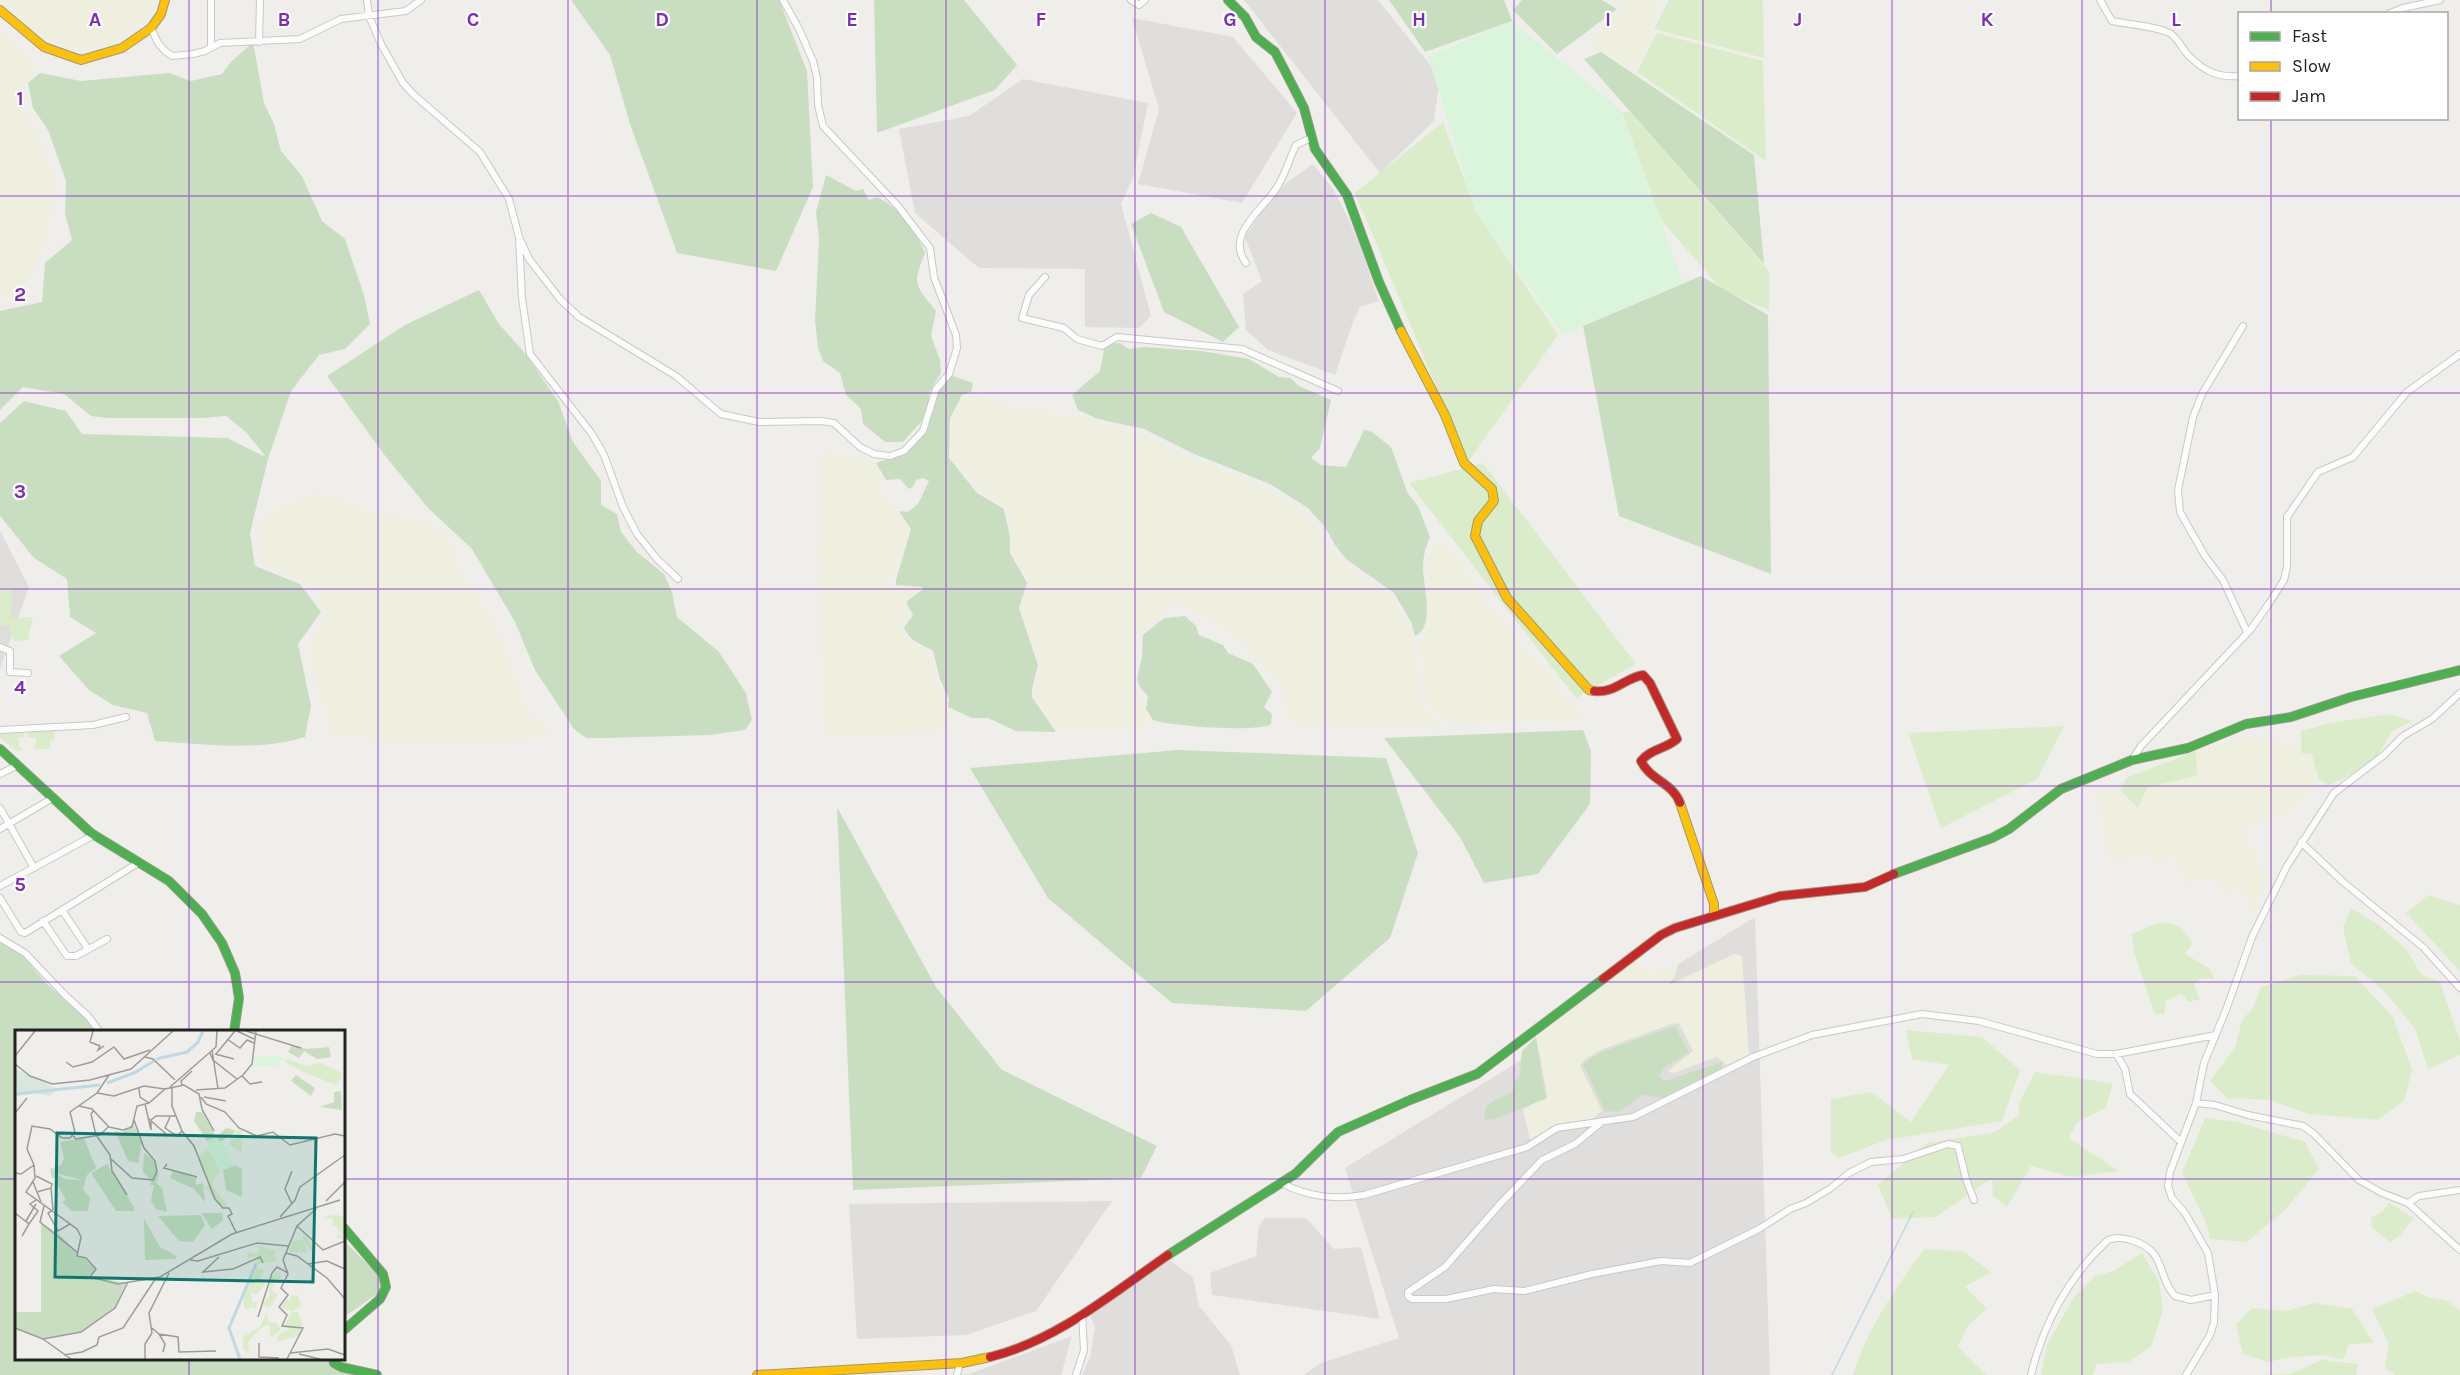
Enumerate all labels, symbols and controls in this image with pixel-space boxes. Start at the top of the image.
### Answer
text: A [89,8,102,31]
text: B [278,8,290,31]
text: C [467,8,479,31]
text: D [655,8,669,31]
text: E [846,8,858,31]
text: F [1036,8,1047,31]
text: G [1223,8,1237,31]
text: H [1412,8,1426,31]
text: I [1605,8,1611,31]
text: J [1794,8,1802,31]
text: K [1980,8,1994,31]
text: L [2171,8,2181,31]
legend [2238,12,2448,120]
text: Fast [2292,25,2327,47]
text: Slow [2292,55,2331,77]
text: Jam [2292,85,2326,107]
text: 1 [16,87,24,110]
text: 2 [14,283,26,306]
text: 3 [14,480,26,503]
text: 4 [14,676,26,699]
text: 5 [14,873,26,896]
inset map [15,1030,345,1360]

